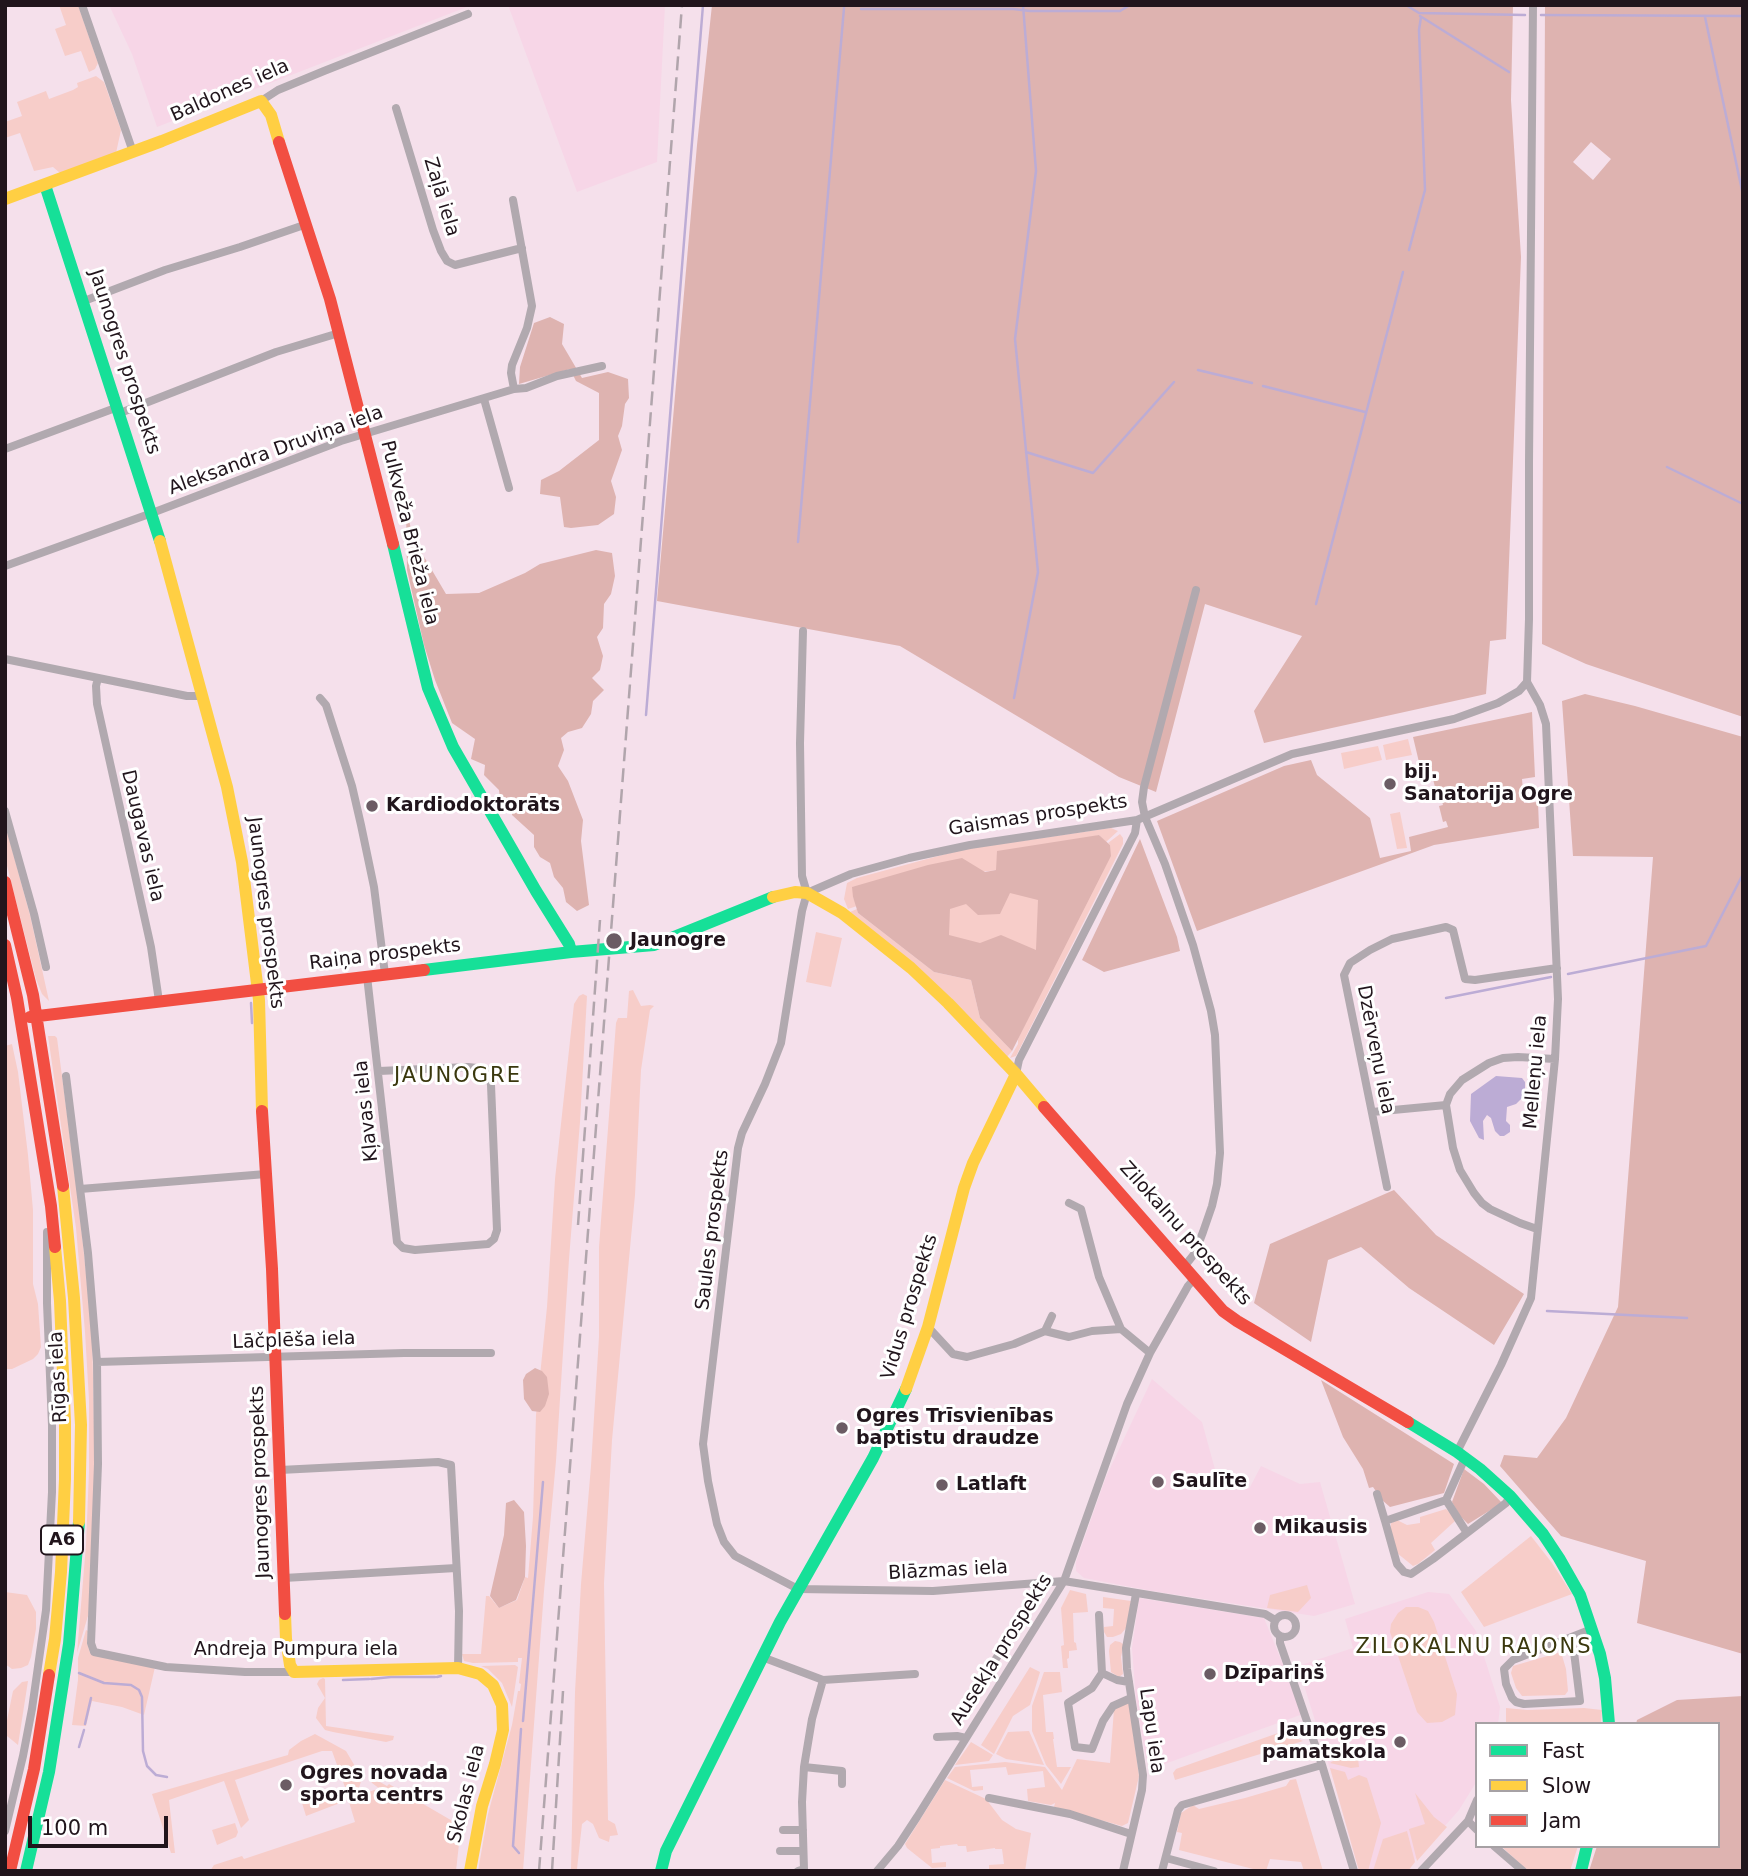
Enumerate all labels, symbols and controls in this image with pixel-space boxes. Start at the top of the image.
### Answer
street label: Baldones iela [167,55,293,127]
street label: Zaļā iela [418,155,464,239]
street label: Jaunogres prospekts [83,267,165,457]
street label: Aleksandra Druviņa iela [166,402,386,500]
street label: Pulkveža Brieža iela [375,438,443,628]
place label: bij. Sanatorija Ogre [1404,762,1573,806]
street label: Daugavas iela [116,768,168,904]
marker: bij. Sanatorija Ogre [1382,776,1398,792]
street label: Gaismas prospekts [947,791,1129,841]
place label: Kardiodoktorāts [386,795,560,817]
marker: Kardiodoktorāts [364,798,380,814]
street label: Jaunogres prospekts [242,816,288,1010]
place label: Jaunogre [630,930,726,952]
marker: Jaunogre [604,931,624,951]
street label: Raiņa prospekts [308,934,462,976]
street label: Dzērveņu iela [1351,984,1399,1116]
street label: Melleņu iela [1520,1014,1552,1130]
street label: Kļavas iela [350,1059,384,1163]
district label: JAUNOGRE [395,1064,521,1090]
street label: Saules prospekts [692,1148,734,1312]
street label: Zilokalnu prospekts [1114,1157,1256,1311]
street label: Vidus prospekts [877,1231,943,1383]
street label: Lāčplēša iela [232,1327,356,1355]
street label: Rīgas iela [45,1330,73,1424]
street label: Jaunogres prospekts [246,1385,276,1579]
place label: Ogres Trīsvienības baptistu draudze [856,1406,1054,1450]
marker: Ogres Trīsvienības baptistu draudze [834,1420,850,1436]
place label: Saulīte [1172,1471,1247,1493]
place label: Latlaft [956,1474,1027,1496]
marker: Saulīte [1150,1474,1166,1490]
marker: Latlaft [934,1477,950,1493]
place label: Mikausis [1274,1517,1368,1539]
marker: Mikausis [1252,1520,1268,1536]
road number: A6 [41,1526,83,1554]
street label: Blāzmas iela [888,1556,1008,1586]
street label: Ausekļa prospekts [946,1570,1058,1730]
district label: ZILOKALNU RAJONS [1357,1635,1591,1661]
street label: Andreja Pumpura iela [194,1639,398,1661]
place label: Dzīpariņš [1224,1663,1324,1685]
marker: Dzīpariņš [1202,1666,1218,1682]
street label: Lapu iela [1134,1687,1168,1775]
place label: Jaunogres pamatskola [1262,1720,1386,1764]
legend [1475,1722,1720,1848]
marker: Jaunogres pamatskola [1392,1734,1408,1750]
text: Fast [1542,1739,1584,1763]
street label: Skolas iela [444,1742,490,1846]
place label: Ogres novada sporta centrs [300,1763,448,1807]
text: Slow [1542,1774,1591,1798]
marker: Ogres novada sporta centrs [278,1777,294,1793]
scale bar [32,1802,172,1846]
text: Jam [1542,1809,1582,1833]
text: 100 m [41,1816,108,1840]

